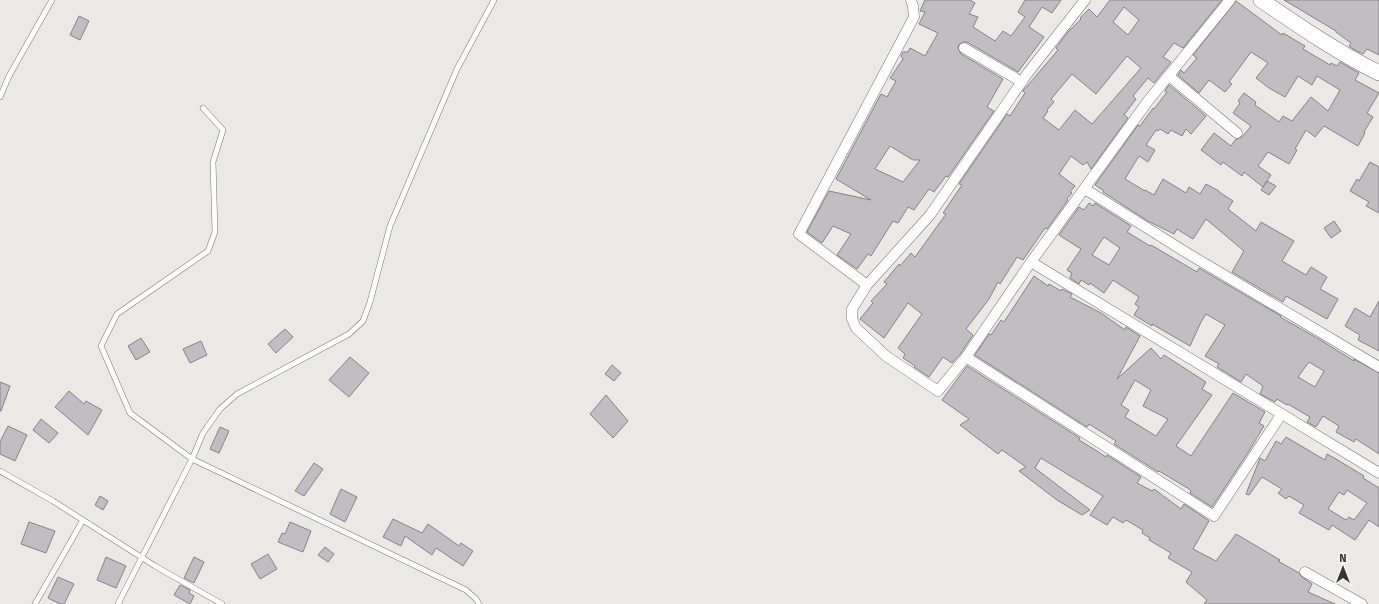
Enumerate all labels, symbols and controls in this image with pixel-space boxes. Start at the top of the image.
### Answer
north arrow [1323,548,1363,588]
text: N [1339,552,1347,565]

